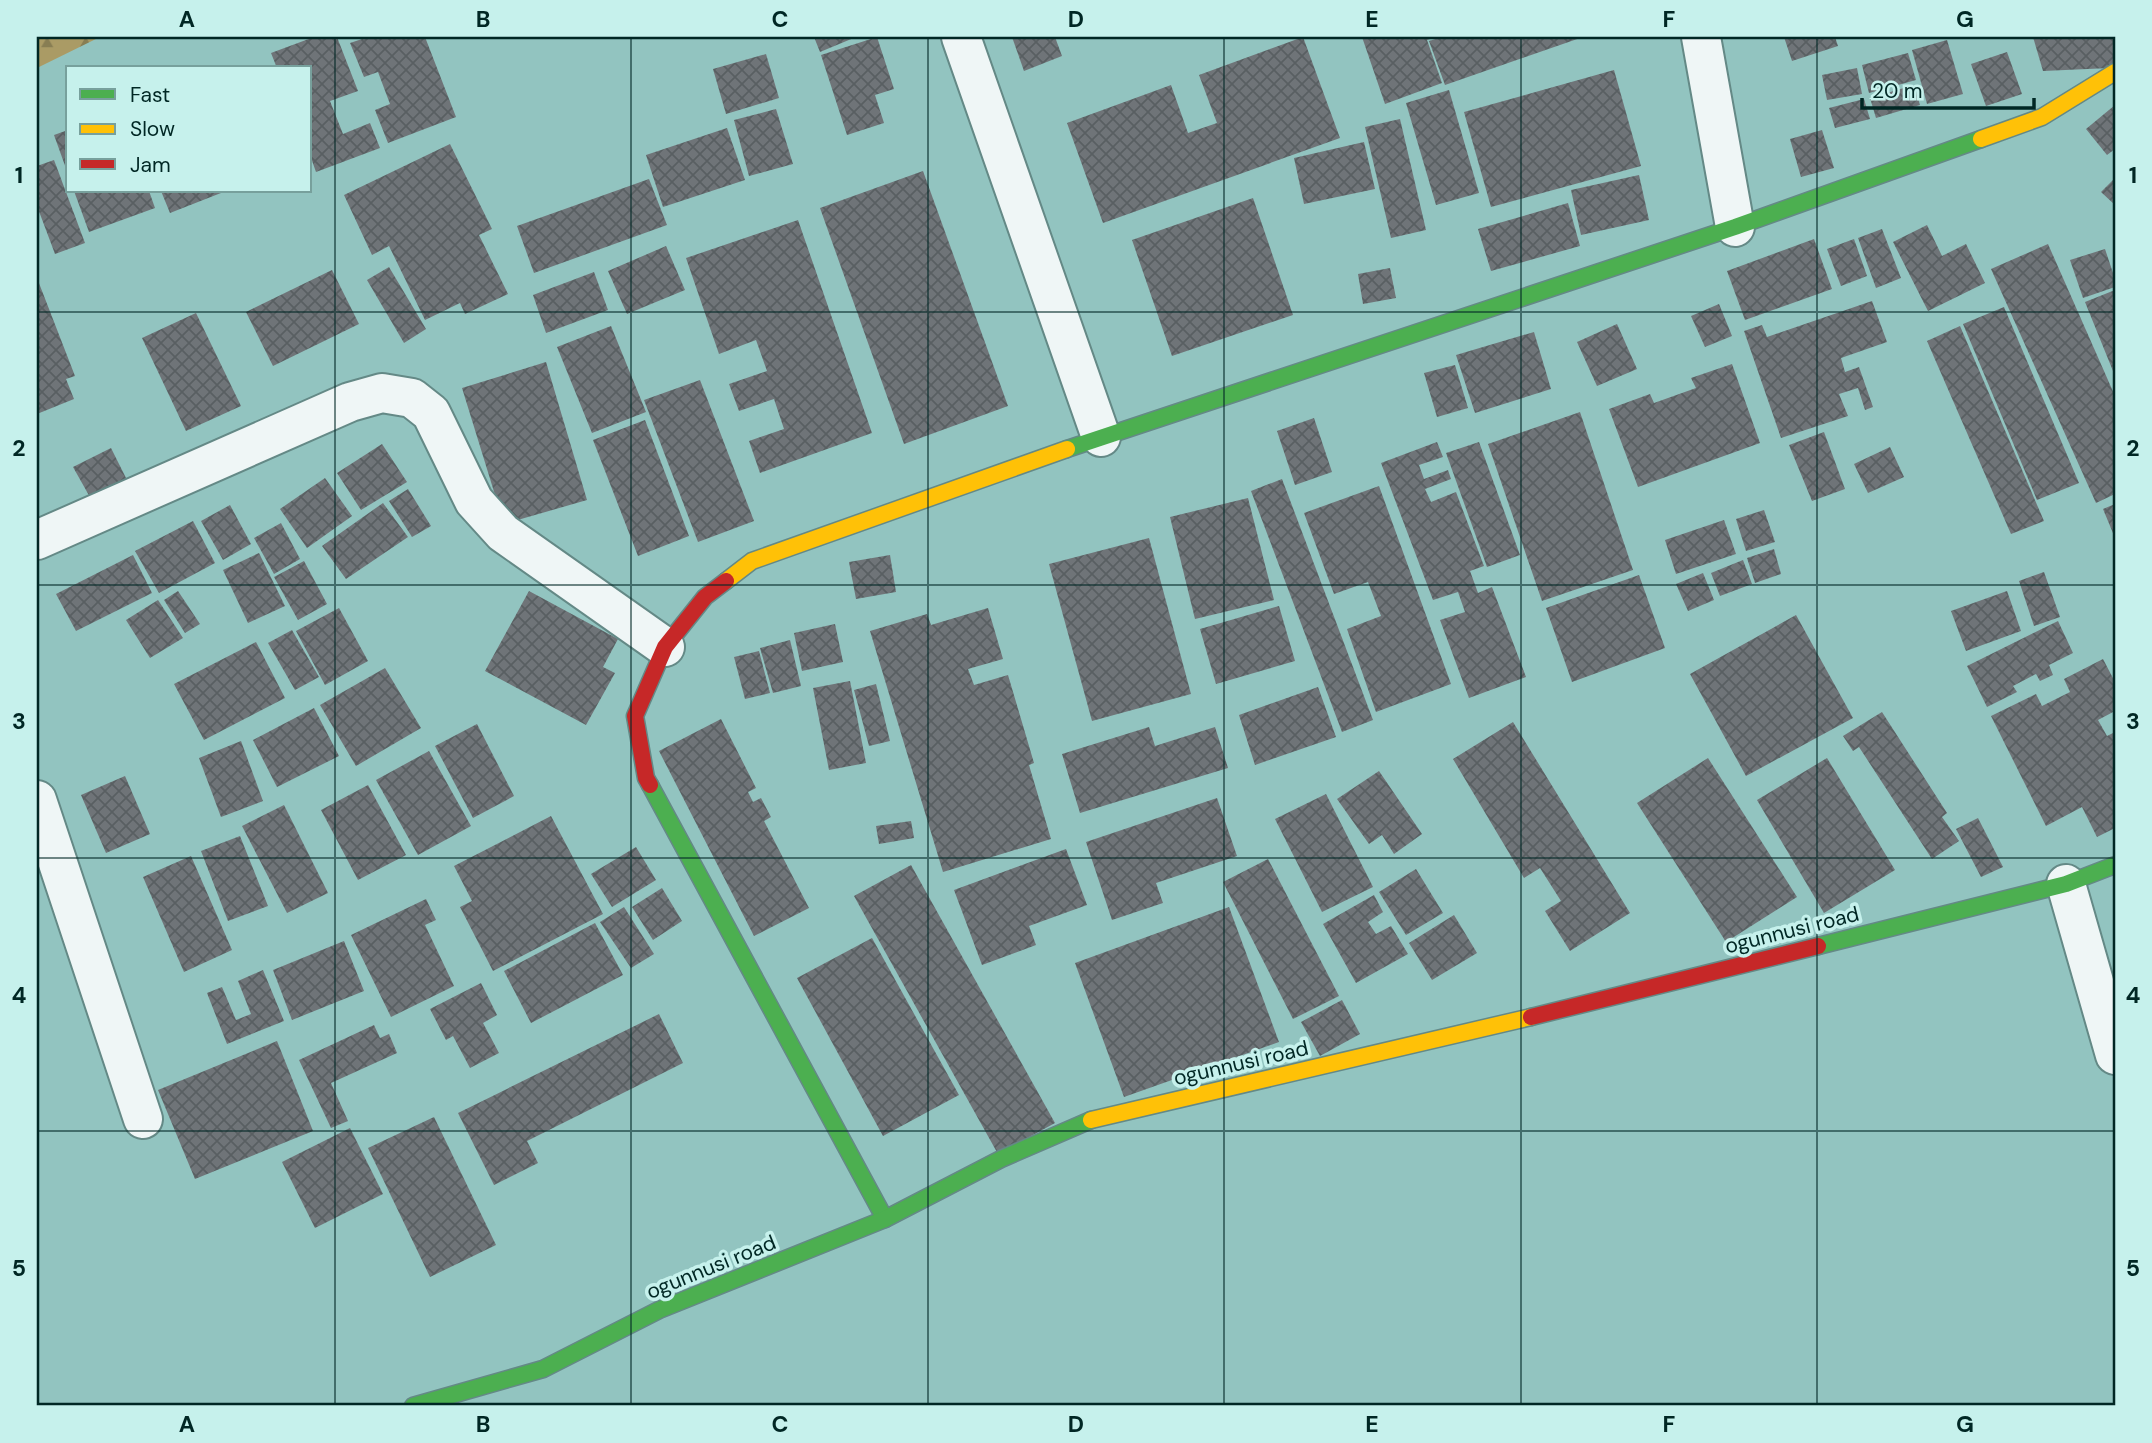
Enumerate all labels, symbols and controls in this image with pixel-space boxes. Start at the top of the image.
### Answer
text: A [179,4,195,34]
text: B [476,4,490,34]
text: C [772,4,788,34]
text: D [1068,4,1084,34]
text: E [1365,4,1379,34]
text: F [1663,4,1676,34]
text: G [1956,4,1974,34]
legend [66,66,312,192]
scale bar [1862,66,2033,110]
text: 20 m [1872,77,1923,105]
text: Fast [130,81,170,109]
text: Slow [130,115,175,143]
text: Jam [130,151,171,179]
text: 1 [15,160,23,190]
text: 1 [2129,160,2137,190]
text: 2 [12,433,26,463]
text: 2 [2126,433,2140,463]
text: 3 [12,706,26,736]
text: 3 [2126,706,2140,736]
street label: ogunnusi road [1722,900,1862,960]
text: 4 [12,980,27,1010]
text: 4 [2126,980,2141,1010]
street label: ogunnusi road [1171,1034,1311,1092]
street label: ogunnusi road [642,1228,780,1306]
text: 5 [12,1253,26,1283]
text: 5 [2126,1253,2140,1283]
text: A [179,1409,195,1439]
text: B [476,1409,490,1439]
text: C [772,1409,788,1439]
text: D [1068,1409,1084,1439]
text: E [1365,1409,1379,1439]
text: F [1663,1409,1676,1439]
text: G [1956,1409,1974,1439]

